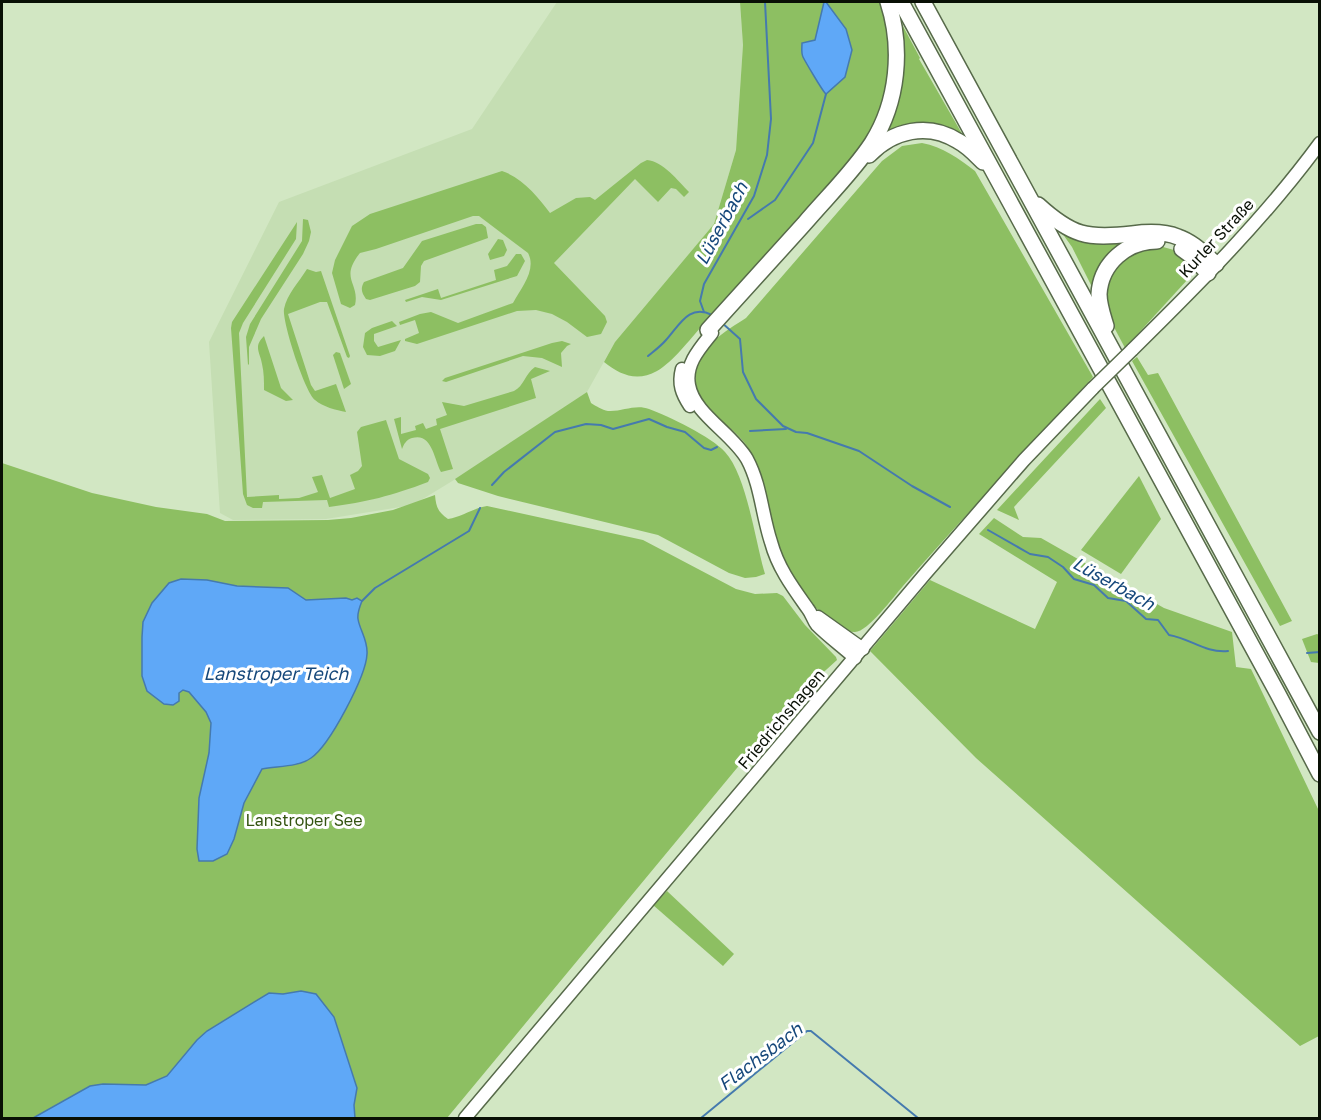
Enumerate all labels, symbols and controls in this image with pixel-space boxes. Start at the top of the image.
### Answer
water label: Lüserbach [690,177,752,268]
street label: Kurler Straße [1174,194,1258,282]
water label: Lüserbach [1069,552,1159,615]
water label: Lanstroper Teich [204,662,349,684]
street label: Friedrichshagen [733,665,829,773]
park label: Lanstroper See [246,810,362,830]
water label: Flachsbach [714,1017,807,1095]

